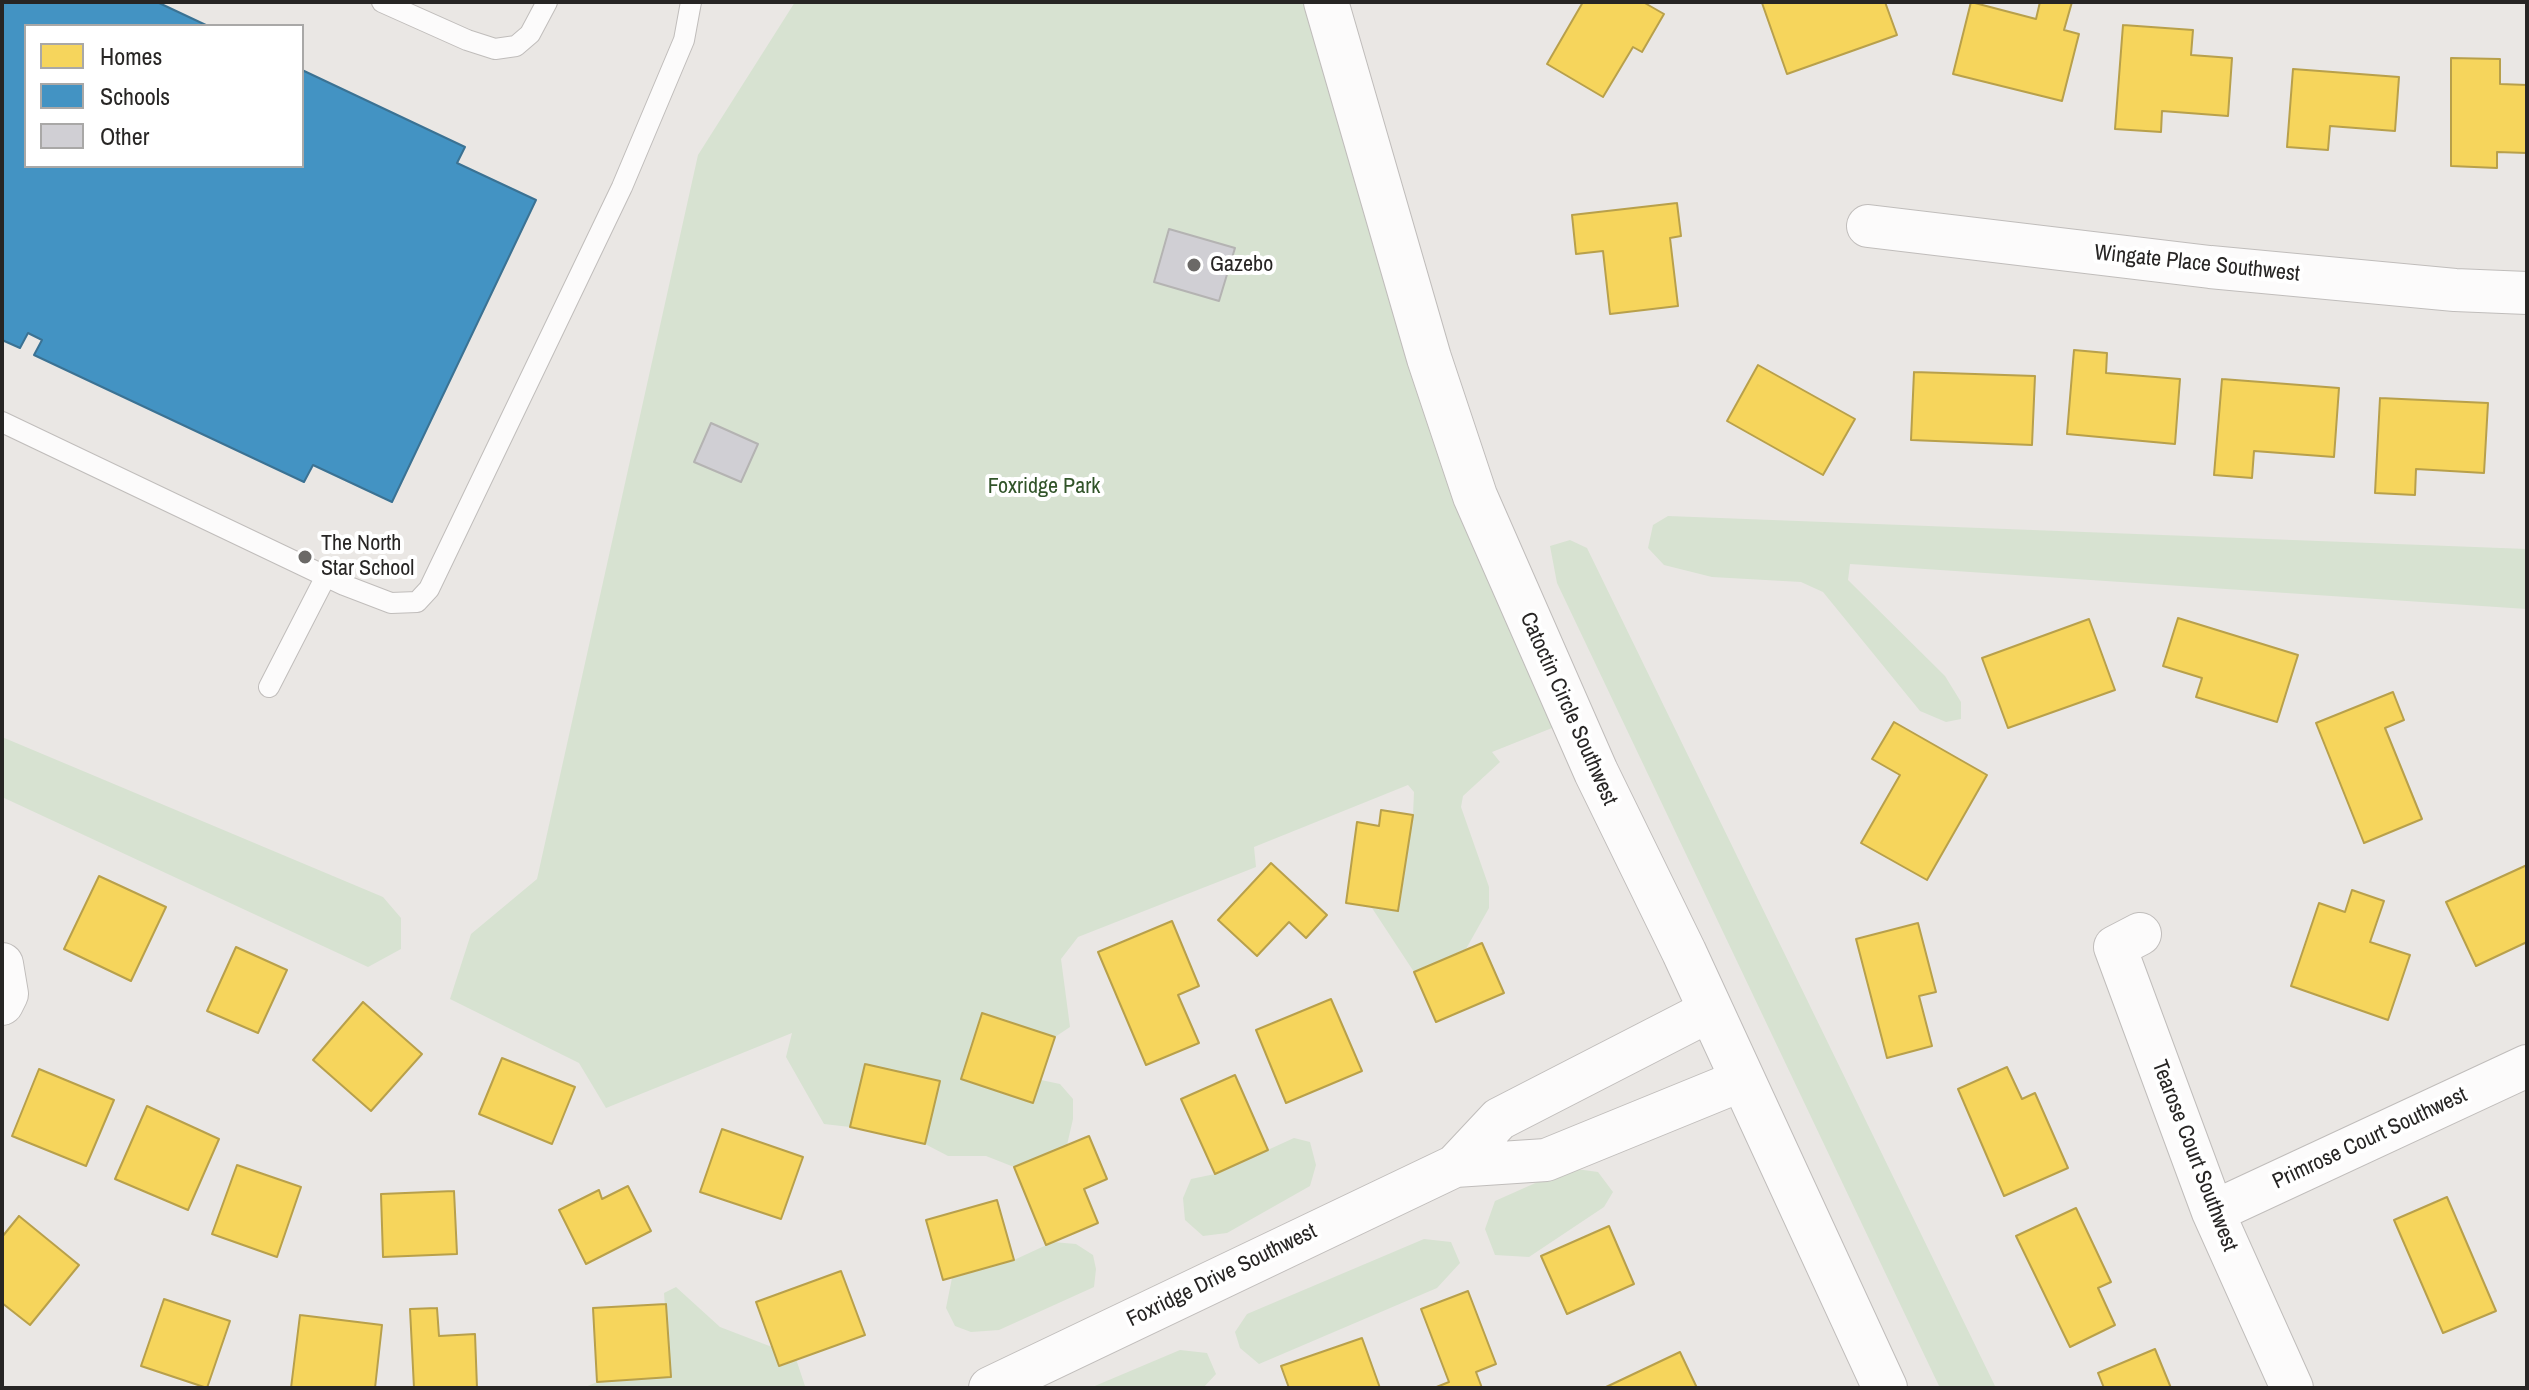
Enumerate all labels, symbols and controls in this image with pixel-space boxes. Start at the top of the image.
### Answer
legend [24,24,304,168]
text: Homes [100,40,162,72]
text: Schools [100,80,170,112]
text: Other [100,120,149,152]
street label: Wingate Place Southwest [2093,240,2301,288]
place label: Gazebo [1210,252,1273,278]
marker: Gazebo [1185,256,1203,274]
park label: Foxridge Park [988,474,1100,500]
place label: The North Star School [321,531,414,582]
marker: The North Star School [296,548,314,566]
street label: Catoctin Circle Southwest [1514,608,1622,810]
street label: Tearose Court Southwest [2145,1057,2243,1255]
street label: Primrose Court Southwest [2269,1082,2471,1196]
street label: Foxridge Drive Southwest [1123,1219,1321,1333]

